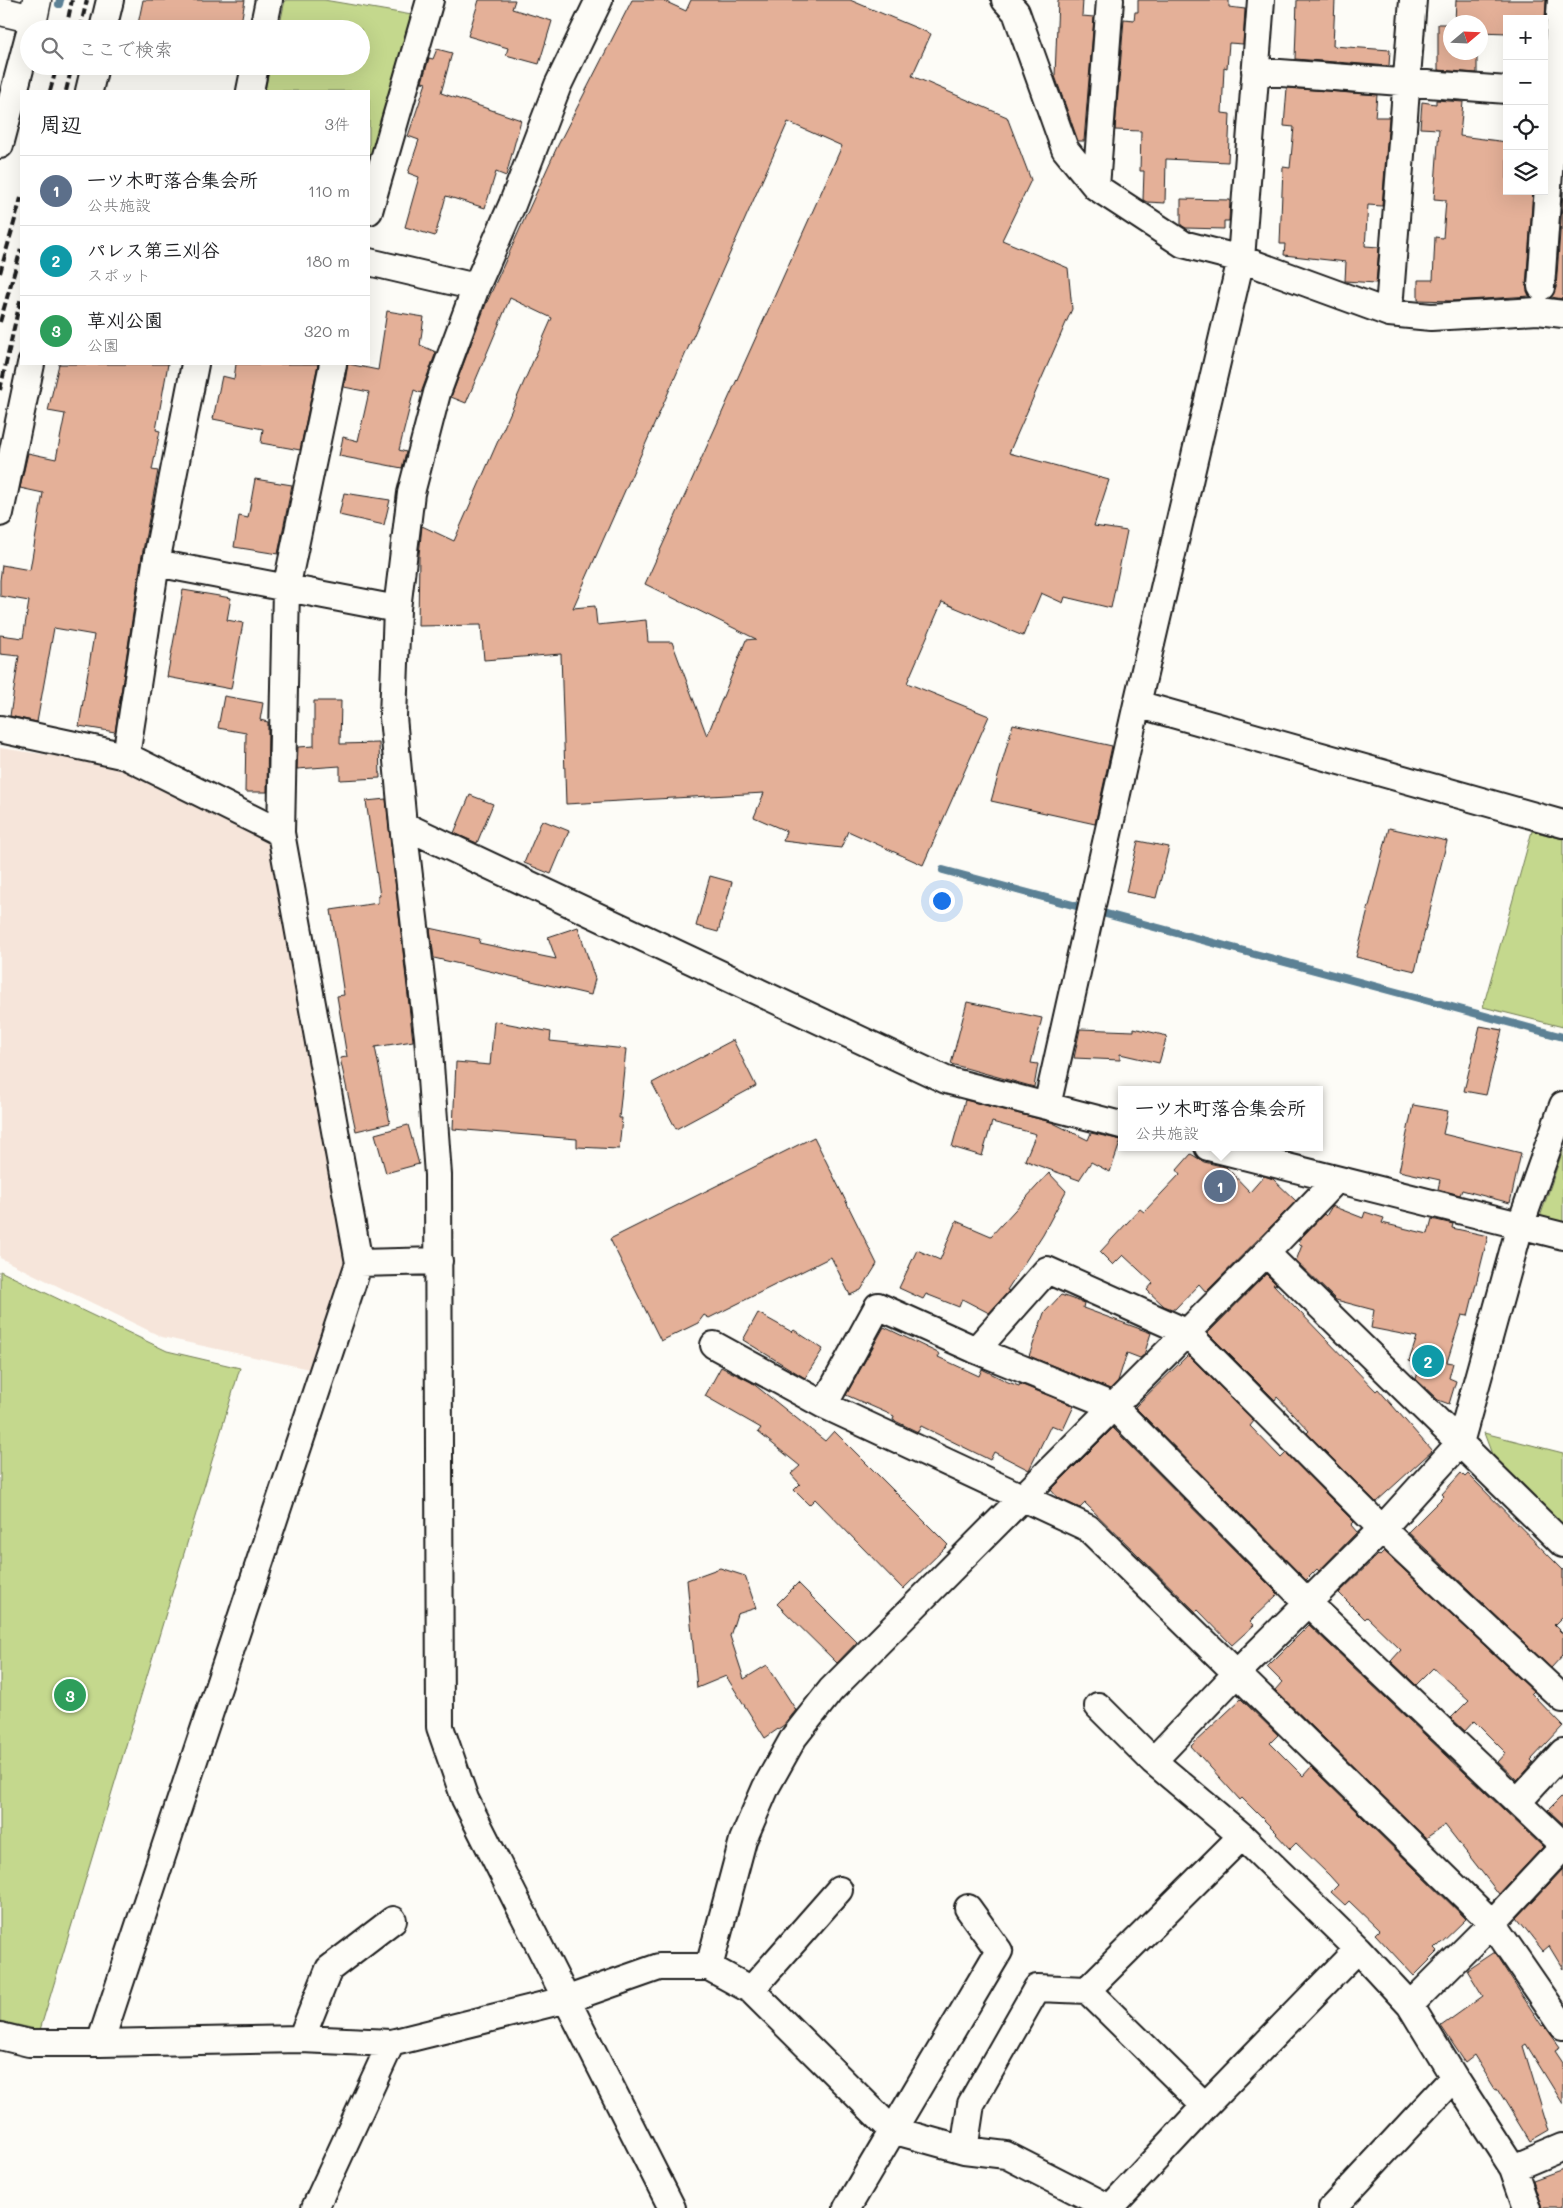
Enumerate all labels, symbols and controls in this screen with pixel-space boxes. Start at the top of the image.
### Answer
north arrow [1443,15,1488,60]
map controls [1503,15,1548,195]
button: + [1503,15,1548,60]
search box [20,20,370,75]
icon: search [38,34,66,62]
text: ここで検索 [78,36,173,61]
button: − [1503,60,1548,105]
button: locate [1503,105,1548,150]
text: 周辺 [40,110,82,137]
text: 3件 [325,113,350,134]
button: layers [1503,150,1548,195]
text: 一ツ木町落合集会所 [87,167,258,192]
text: 1 [52,180,60,201]
text: 110 m [308,180,350,201]
text: 公共施設 [87,194,151,215]
text: パレス第三刈谷 [87,237,220,262]
text: 2 [52,250,60,271]
text: 180 m [305,250,350,271]
text: スポット [87,264,151,285]
text: 草刈公園 [87,307,163,332]
text: 3 [51,320,61,341]
text: 320 m [304,320,350,341]
text: 公園 [87,334,119,355]
your location [929,888,955,914]
popup [1118,1086,1323,1151]
text: 一ツ木町落合集会所 [1135,1095,1306,1120]
text: 公共施設 [1135,1122,1199,1143]
pin: 1 [1204,1167,1236,1205]
pin: 2 [1412,1342,1444,1380]
pin: 3 [54,1676,86,1714]

